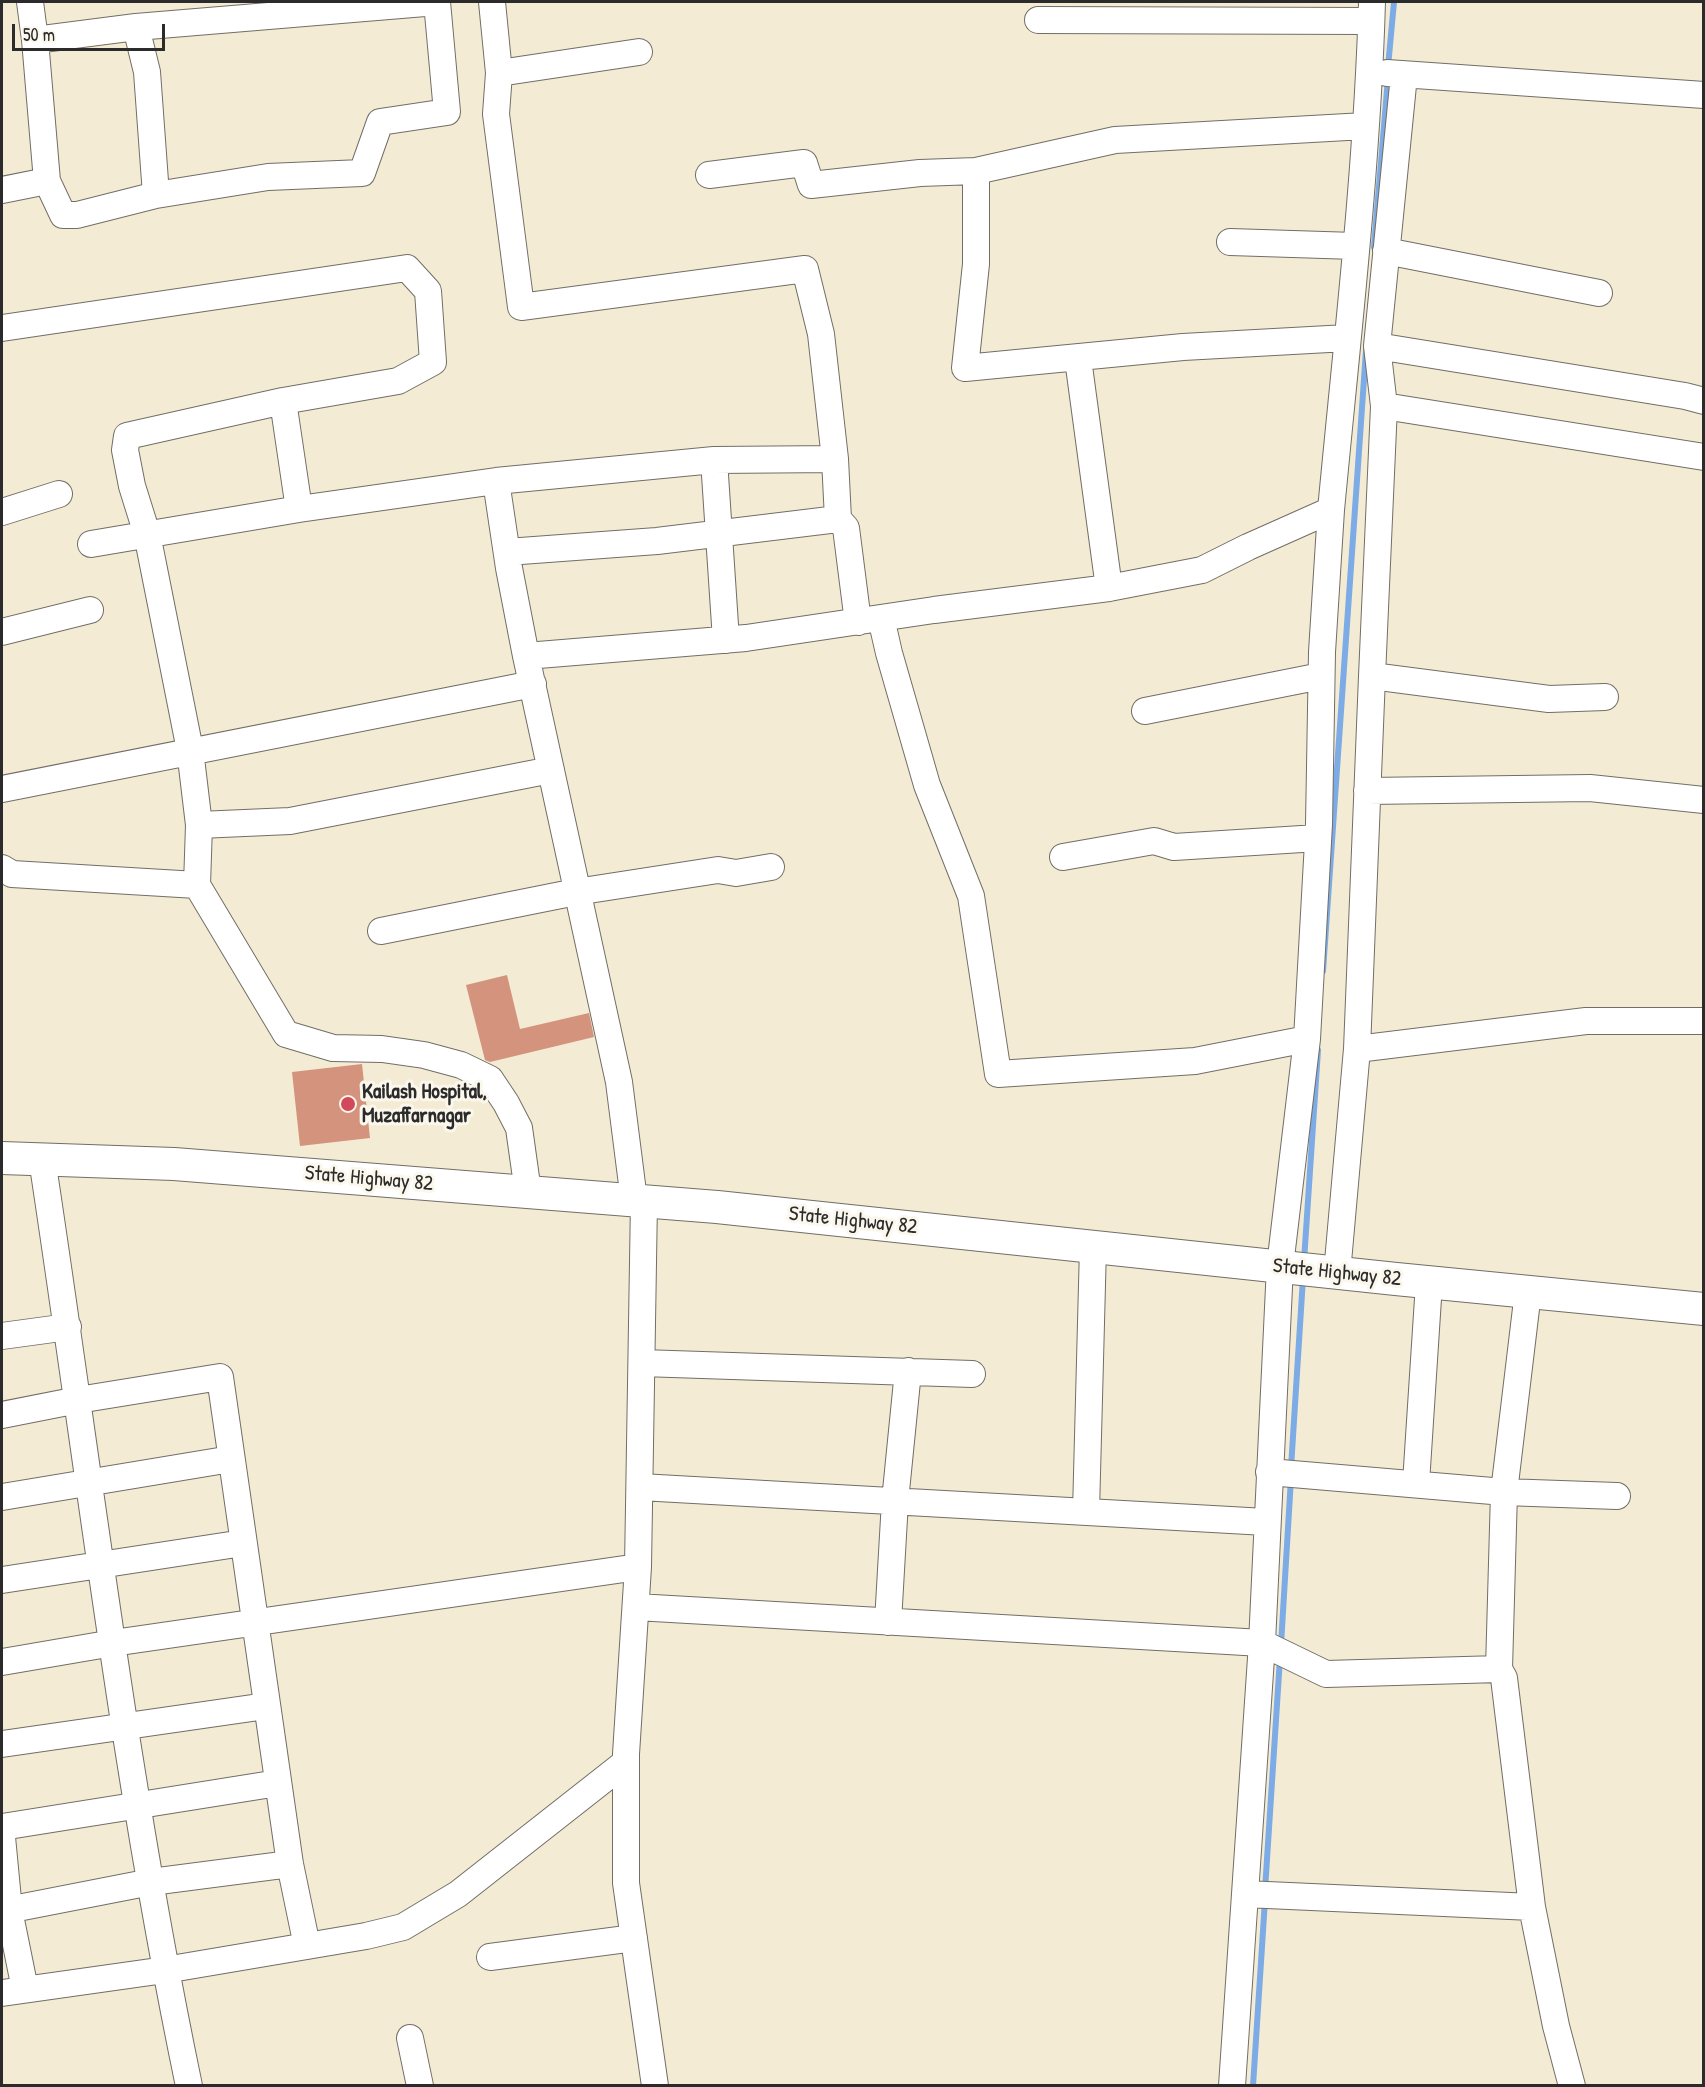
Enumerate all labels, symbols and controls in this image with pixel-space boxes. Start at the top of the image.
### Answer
scale bar [15,12,168,50]
text: 50 m [23,22,55,47]
place label: Kailash Hospital, Muzaffarnagar [362,1079,487,1129]
marker: Kailash Hospital, Muzaffarnagar [339,1095,357,1113]
street label: State Highway 82 [304,1161,434,1197]
street label: State Highway 82 [788,1202,918,1240]
street label: State Highway 82 [1272,1254,1402,1292]

